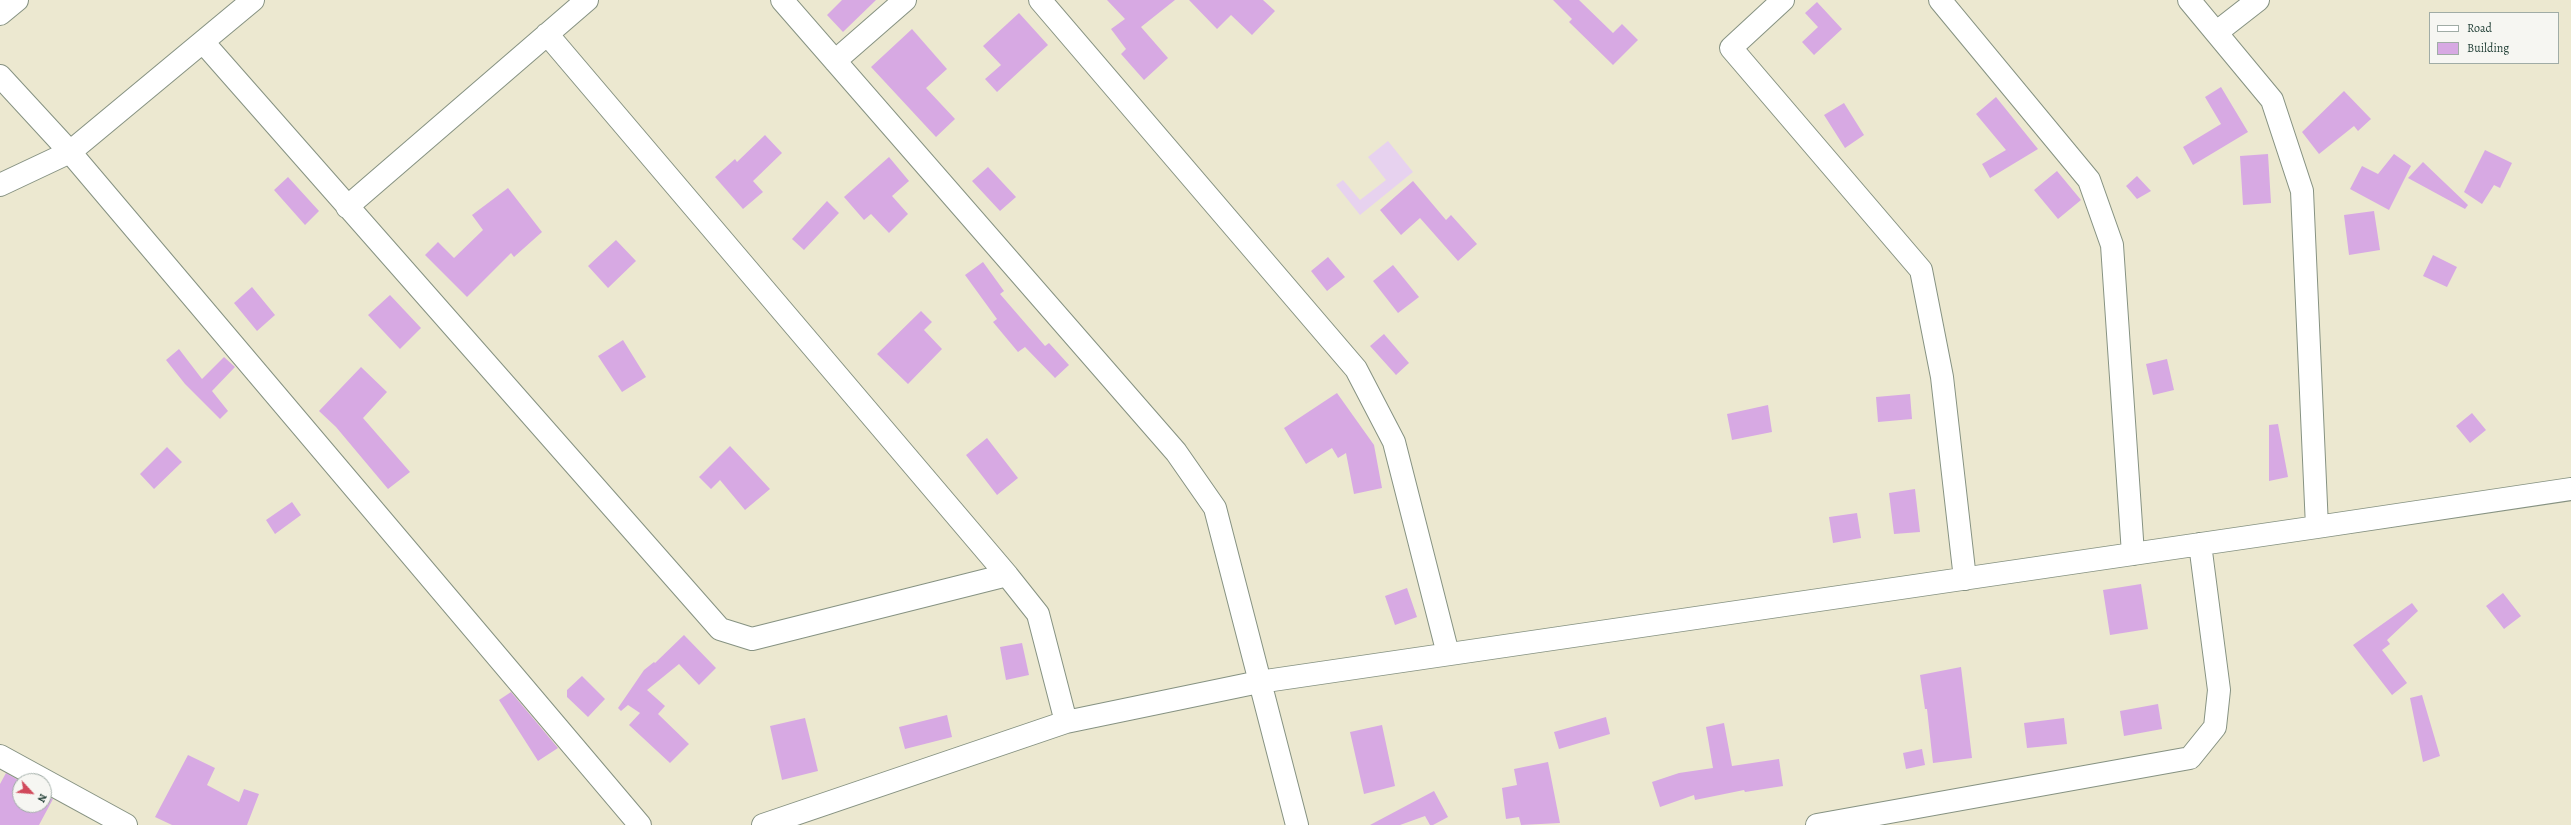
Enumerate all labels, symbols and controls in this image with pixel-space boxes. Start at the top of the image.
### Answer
legend [2429,12,2559,64]
text: Road [2467,20,2492,36]
text: Building [2467,40,2509,56]
north arrow [12,773,52,813]
text: N [34,791,51,805]

